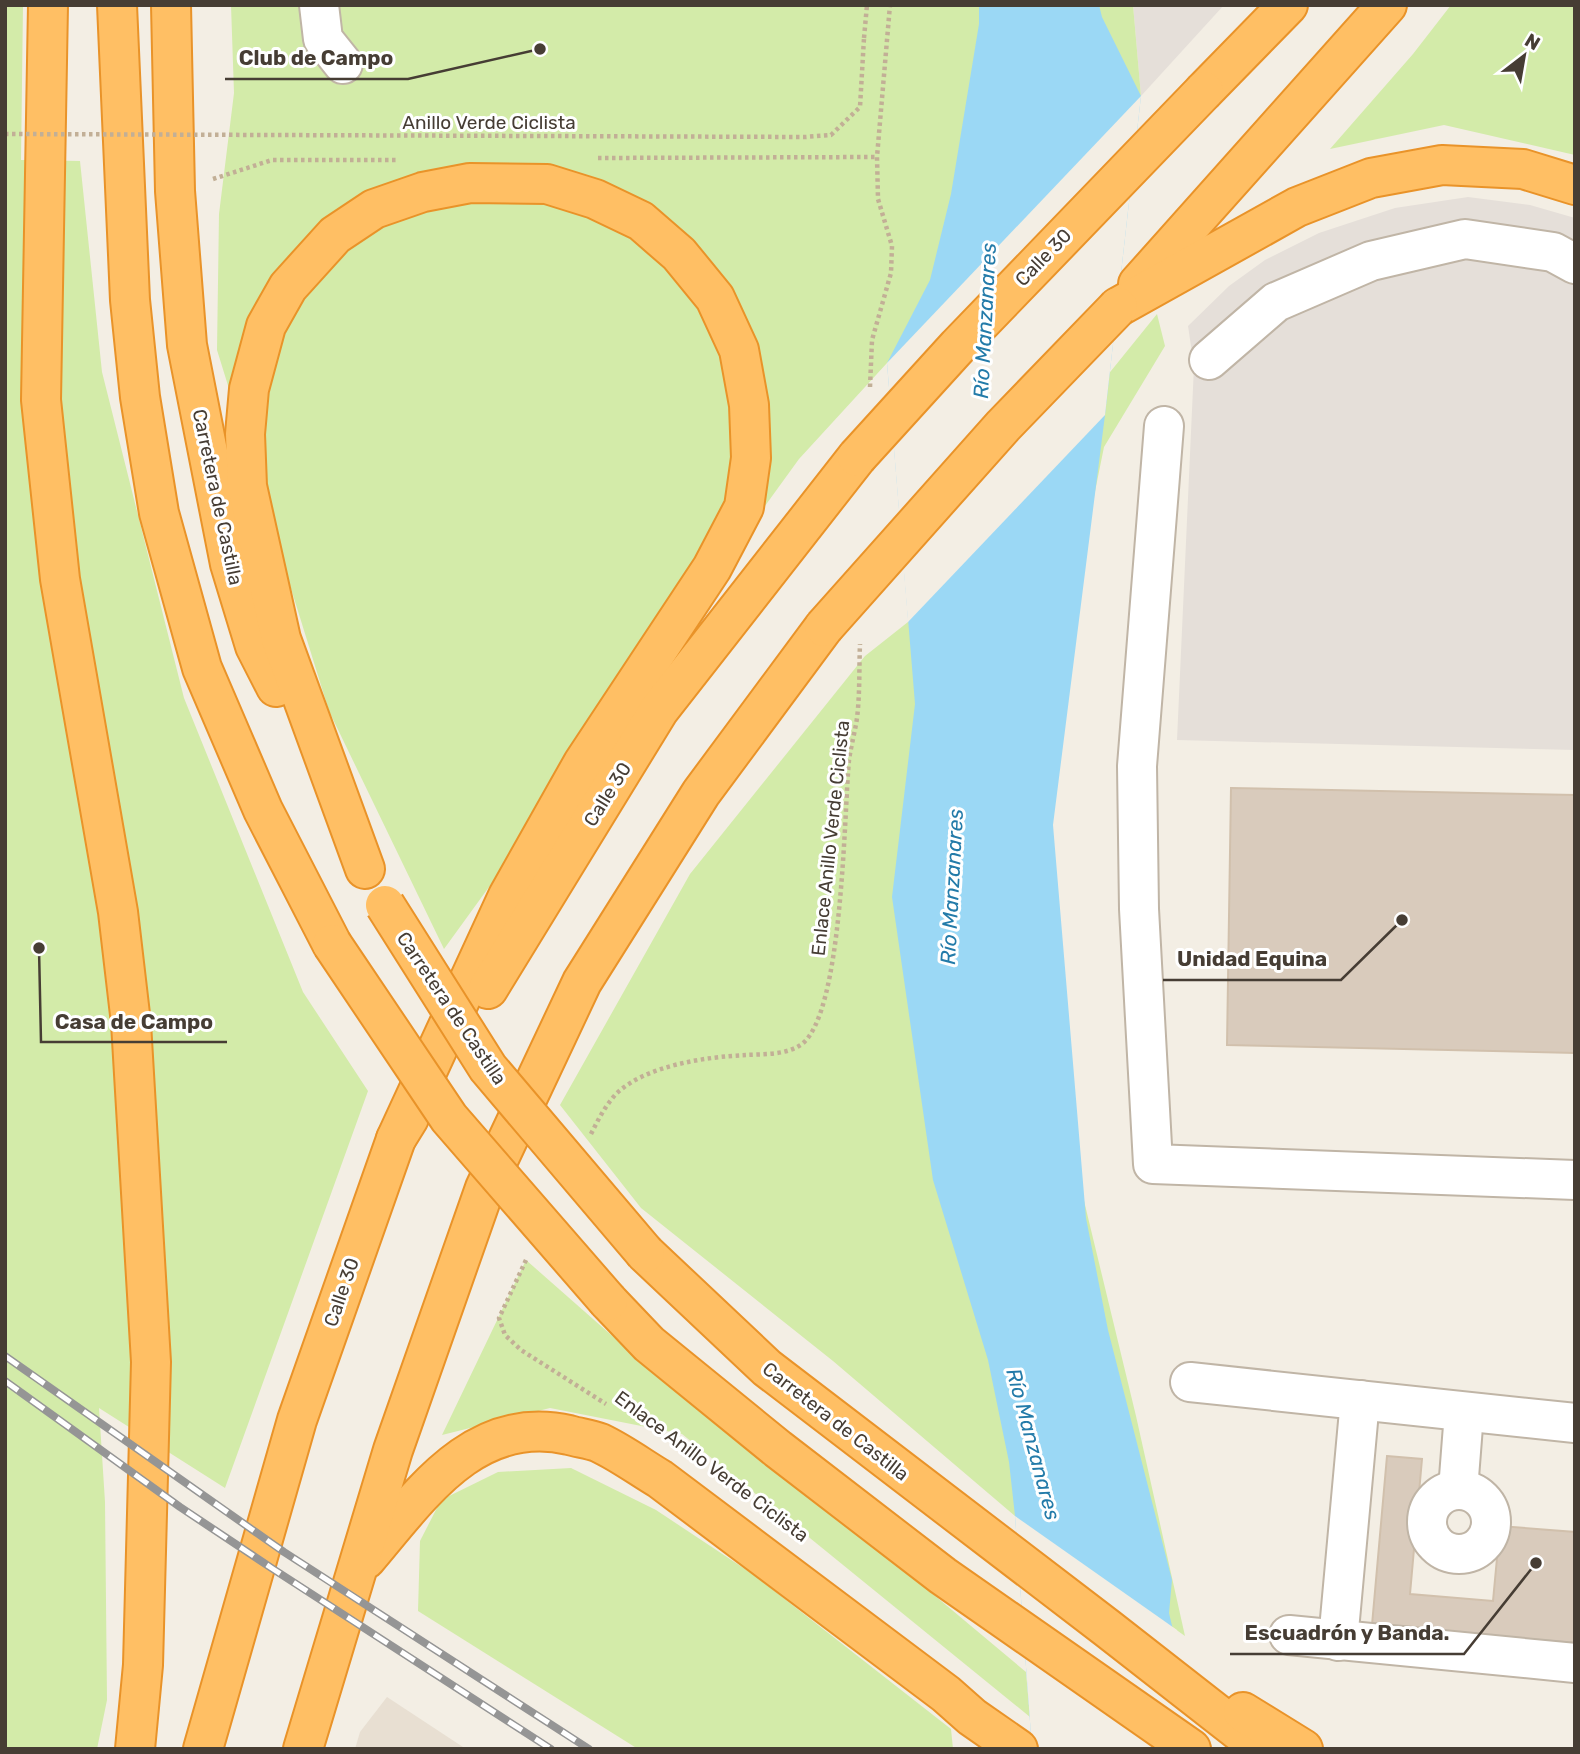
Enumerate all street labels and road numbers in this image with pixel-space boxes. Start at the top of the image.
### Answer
street label: Anillo Verde Ciclista [402,111,576,134]
street label: Calle 30 [1010,224,1076,291]
street label: Carretera de Castilla [188,407,247,587]
street label: Enlace Anillo Verde Ciclista [807,719,854,957]
street label: Calle 30 [579,758,636,831]
street label: Carretera de Castilla [392,927,511,1089]
street label: Calle 30 [319,1255,364,1330]
street label: Carretera de Castilla [758,1357,913,1486]
street label: Enlace Anillo Verde Ciclista [610,1386,813,1547]

